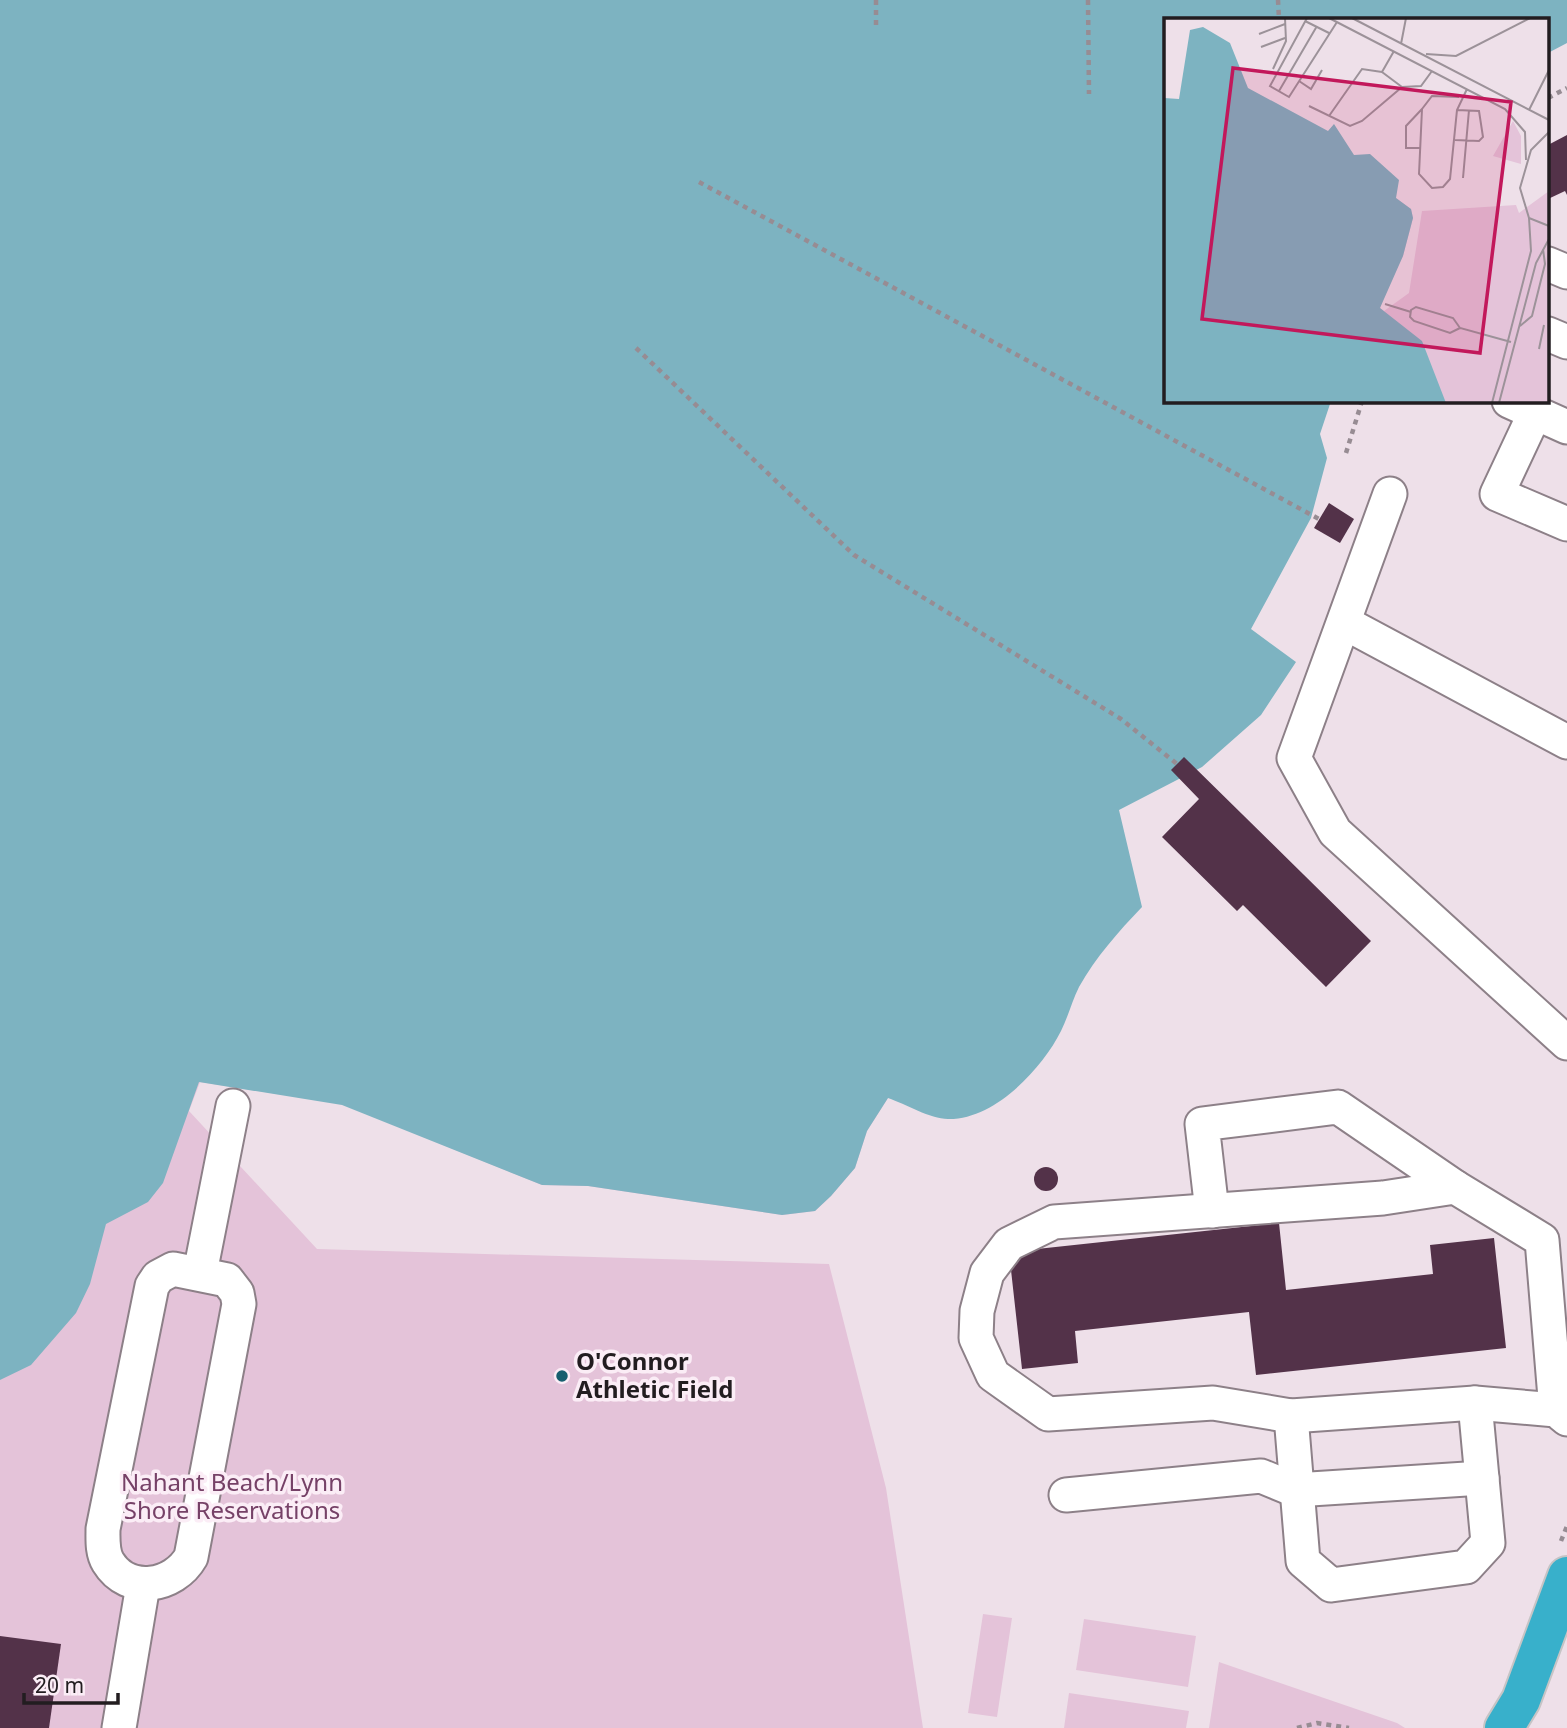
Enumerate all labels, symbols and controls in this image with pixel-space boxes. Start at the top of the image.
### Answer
inset map [1164,18,1550,402]
place label: O'Connor Athletic Field [576,1344,733,1405]
marker: O'Connor Athletic Field [554,1368,570,1384]
park label: Nahant Beach/Lynn Shore Reservations [121,1465,343,1526]
scale bar [24,1662,119,1706]
text: 20 m [35,1671,84,1699]

